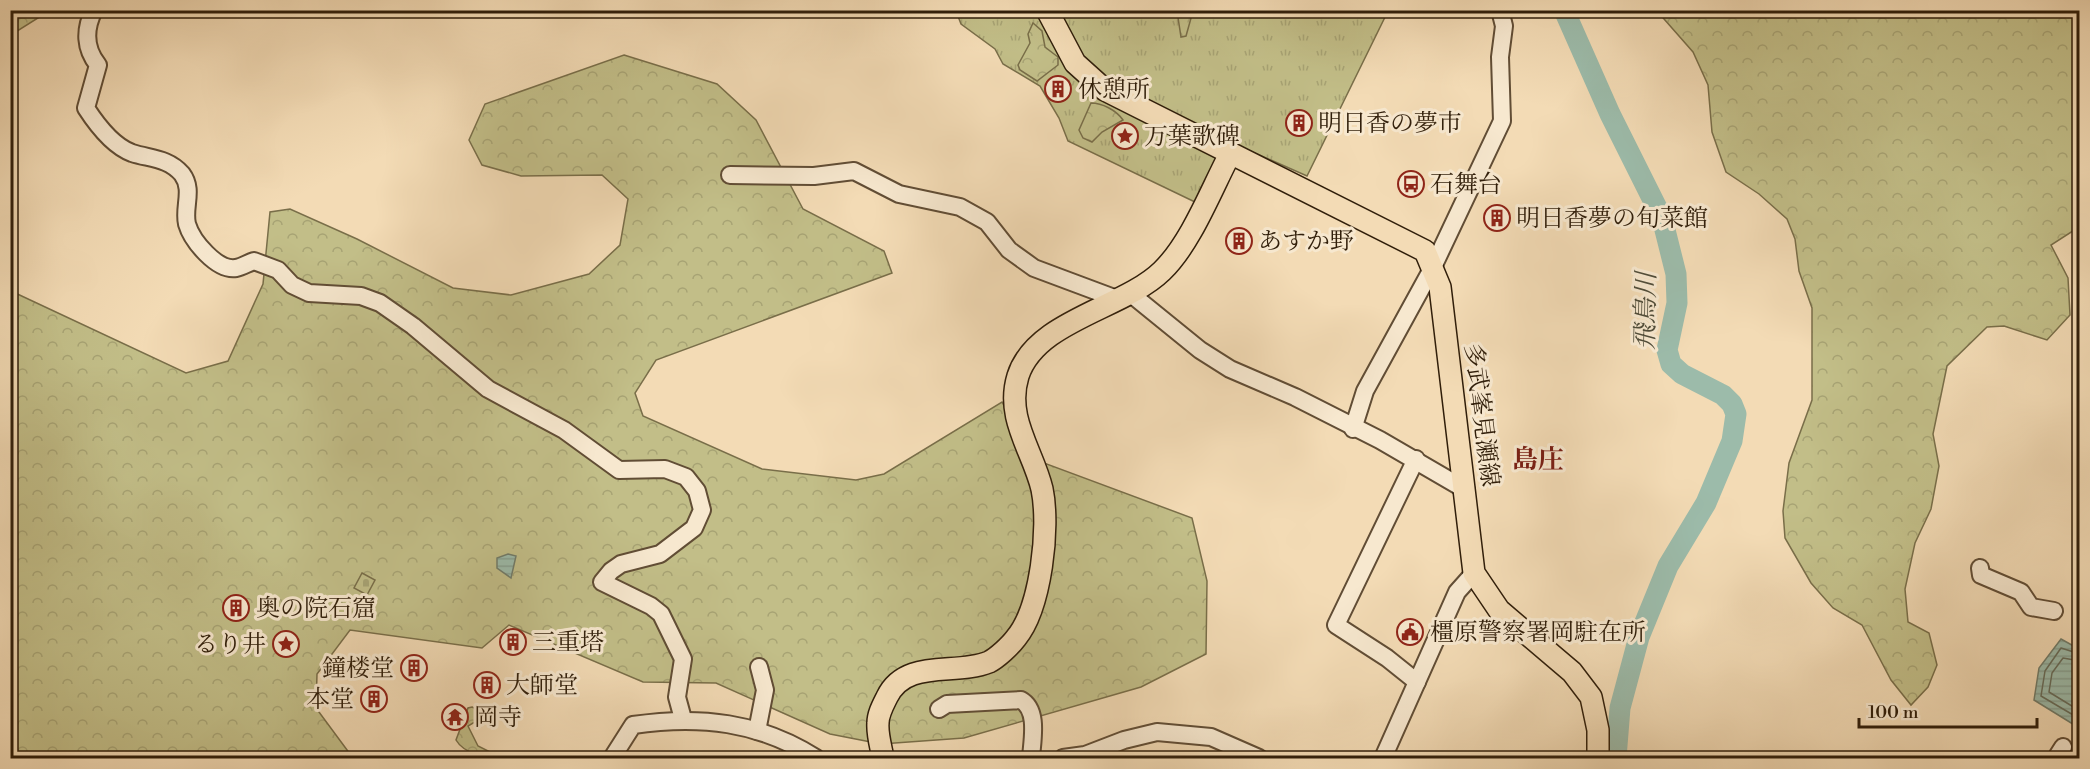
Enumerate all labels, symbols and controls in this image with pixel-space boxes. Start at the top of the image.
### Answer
building icon: 休憩所 [1043,74,1073,104]
place label: 休憩所 [1078,75,1150,105]
building icon: 明日香の夢市 [1284,108,1314,138]
place label: 明日香の夢市 [1318,109,1462,139]
place icon: 万葉歌碑 [1110,121,1140,151]
place label: 万葉歌碑 [1144,122,1240,152]
bus stop icon: 石舞台 [1396,169,1426,199]
place label: 石舞台 [1430,170,1502,200]
building icon: 明日香夢の旬菜館 [1482,203,1512,233]
place label: 明日香夢の旬菜館 [1516,204,1708,234]
building icon: あすか野 [1224,226,1254,256]
place label: あすか野 [1258,227,1354,257]
water label: 飛鳥川 [1629,269,1663,350]
street label: 多武峯見瀬線 [1457,342,1505,488]
district label: 島庄 [1512,444,1564,476]
building icon: 奥の院石窟 [221,593,251,623]
place label: 奥の院石窟 [256,594,376,624]
public building icon: 橿原警察署岡駐在所 [1395,617,1425,647]
place label: 橿原警察署岡駐在所 [1430,618,1646,648]
building icon: 三重塔 [498,627,528,657]
place label: 三重塔 [532,628,604,658]
place icon: るり井 [271,629,301,659]
place label: るり井 [194,630,266,660]
building icon: 鐘楼堂 [399,653,429,683]
place label: 鐘楼堂 [322,654,394,684]
building icon: 大師堂 [472,670,502,700]
place label: 大師堂 [506,671,578,701]
building icon: 本堂 [359,684,389,714]
place label: 本堂 [306,685,354,715]
scale bar [1859,691,2038,729]
text: 100 m [1868,701,1919,724]
temple icon: 岡寺 [440,702,470,732]
place label: 岡寺 [474,703,522,733]

